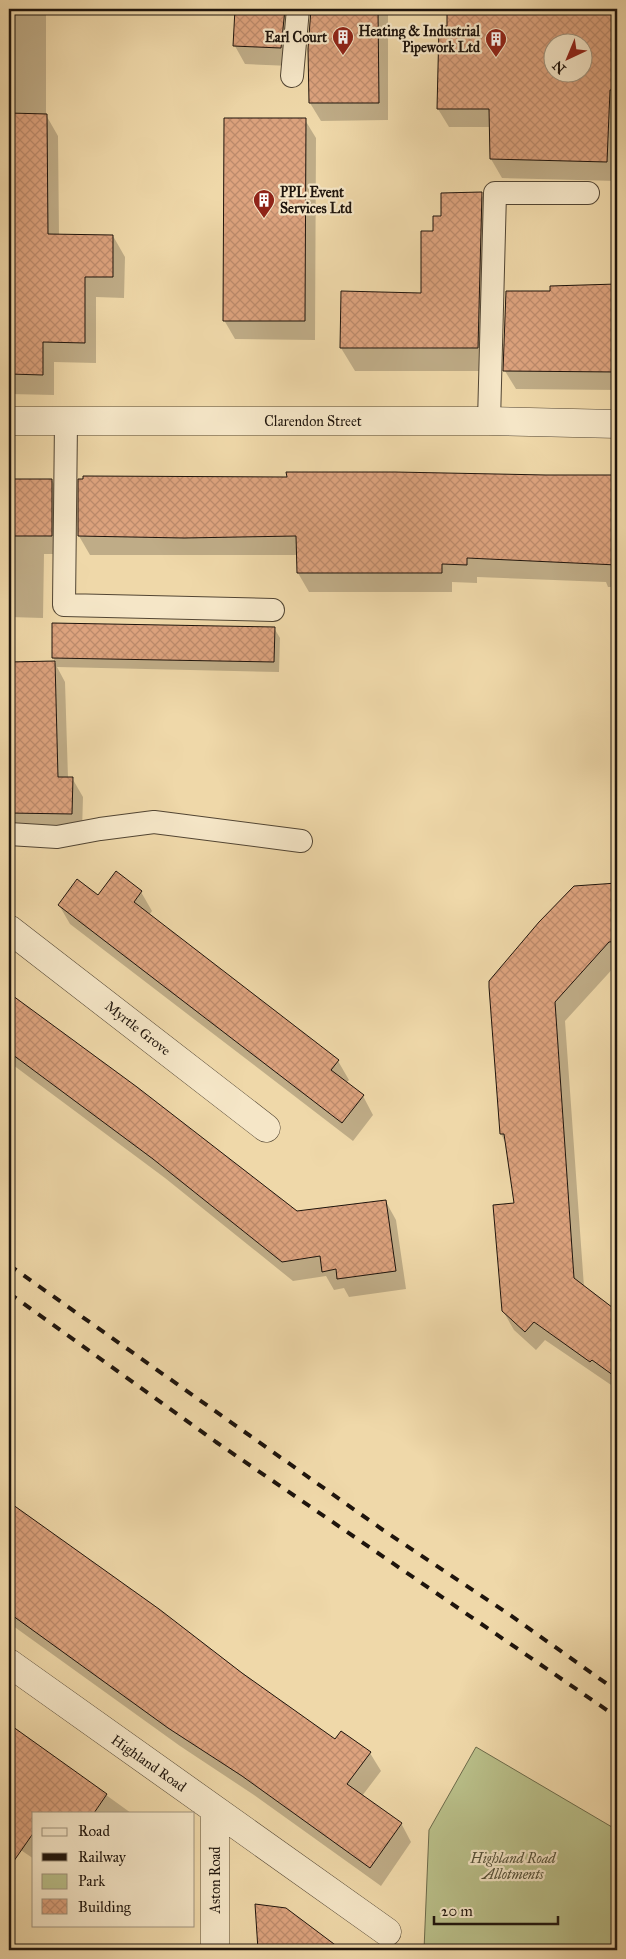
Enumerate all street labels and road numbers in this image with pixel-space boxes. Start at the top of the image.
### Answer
street label: Clarendon Street [264,413,362,430]
street label: Myrtle Grove [102,998,174,1059]
street label: Highland Road [108,1731,189,1795]
street label: Aston Road [207,1846,224,1915]

